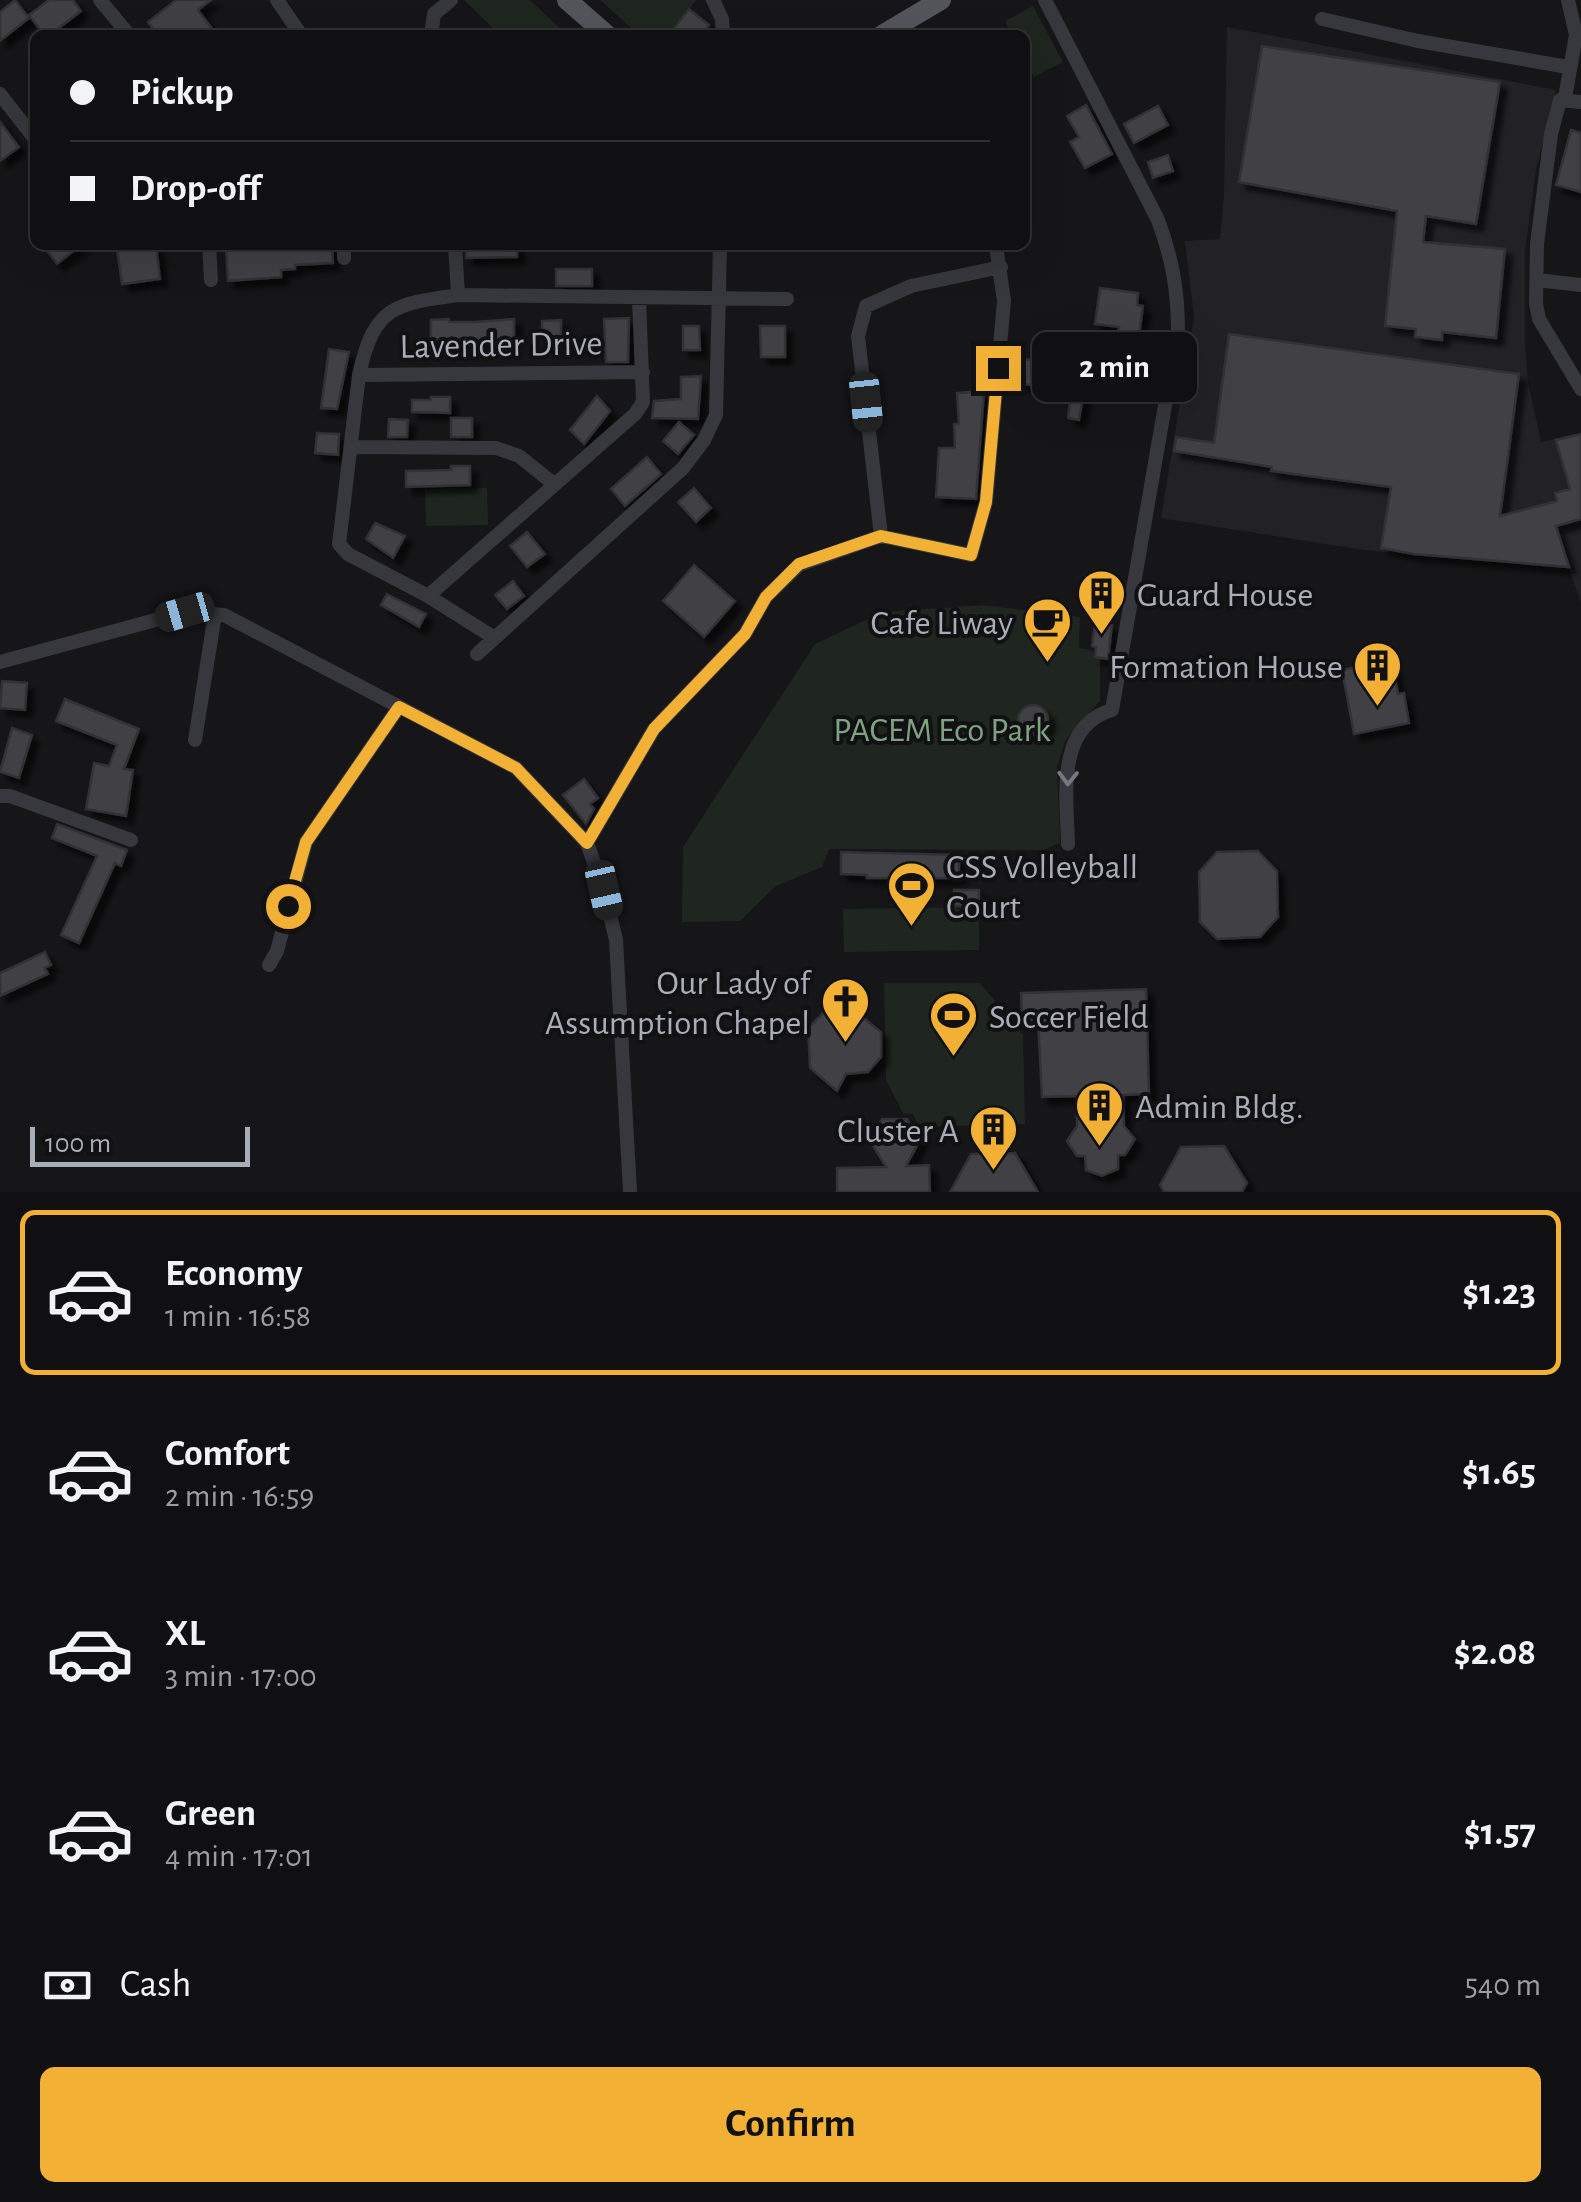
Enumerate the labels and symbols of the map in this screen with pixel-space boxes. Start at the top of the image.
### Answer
street label: Lavender Drive [399,326,603,365]
callout: 2 min [1033,333,1198,403]
route end [976,346,1021,391]
car [848,371,884,433]
building icon: Guard House [1076,568,1128,636]
place label: Guard House [1137,578,1314,613]
car [152,589,218,635]
cafe icon: Cafe Liway [1022,596,1074,664]
place label: Cafe Liway [870,606,1013,641]
building icon: Formation House [1352,640,1404,708]
place label: Formation House [1109,650,1343,685]
park label: PACEM Eco Park [833,713,1051,748]
one-way arrow [1057,770,1078,786]
place label: CSS Volleyball Court [946,850,1138,925]
car [583,857,625,923]
sports icon: CSS Volleyball Court [885,860,937,928]
route start [266,884,311,929]
place label: Our Lady of Assumption Chapel [545,966,812,1041]
church icon: Our Lady of Assumption Chapel [819,976,871,1044]
sports icon: Soccer Field [928,990,980,1058]
place label: Soccer Field [989,1000,1149,1035]
building icon: Admin Bldg. [1074,1080,1126,1148]
place label: Admin Bldg. [1135,1090,1304,1125]
building icon: Cluster A [968,1104,1020,1172]
place label: Cluster A [837,1114,959,1149]
scale bar [30,1122,250,1166]

